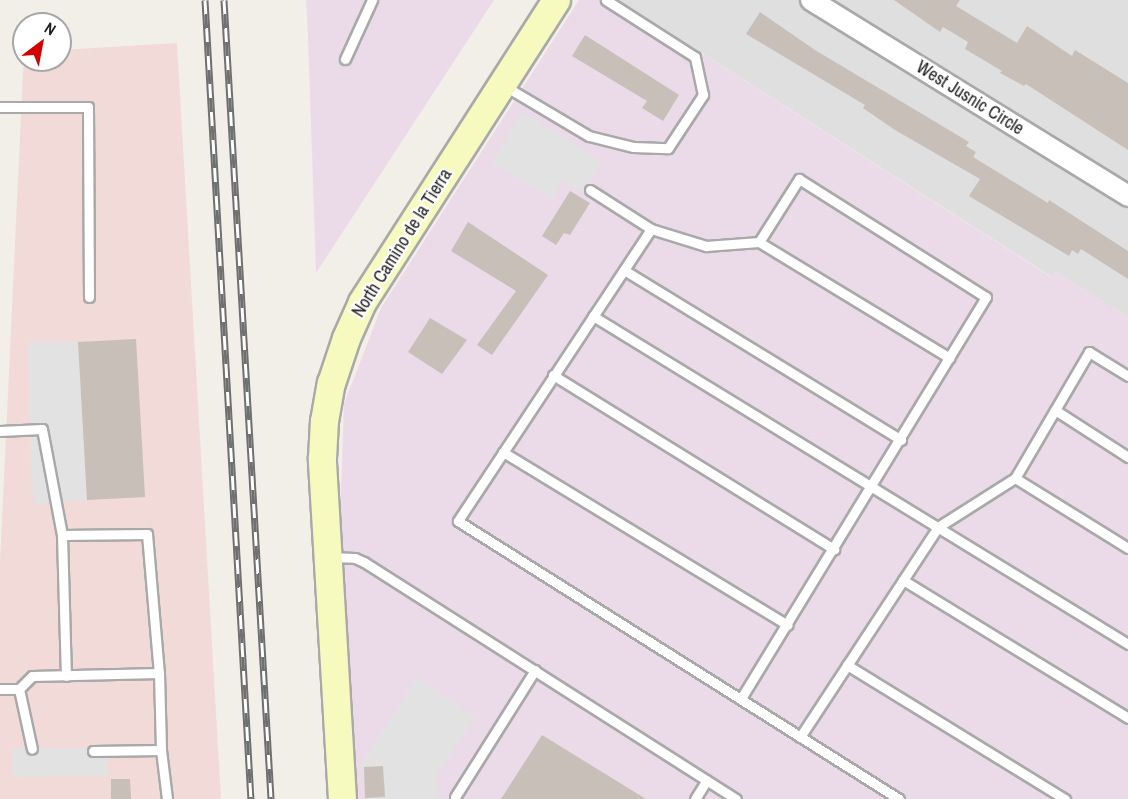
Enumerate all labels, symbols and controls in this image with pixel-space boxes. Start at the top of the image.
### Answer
north arrow [12,12,72,72]
text: N [41,17,60,40]
street label: West Jusnic Circle [912,56,1028,140]
street label: North Camino de la Tierra [347,165,457,321]

